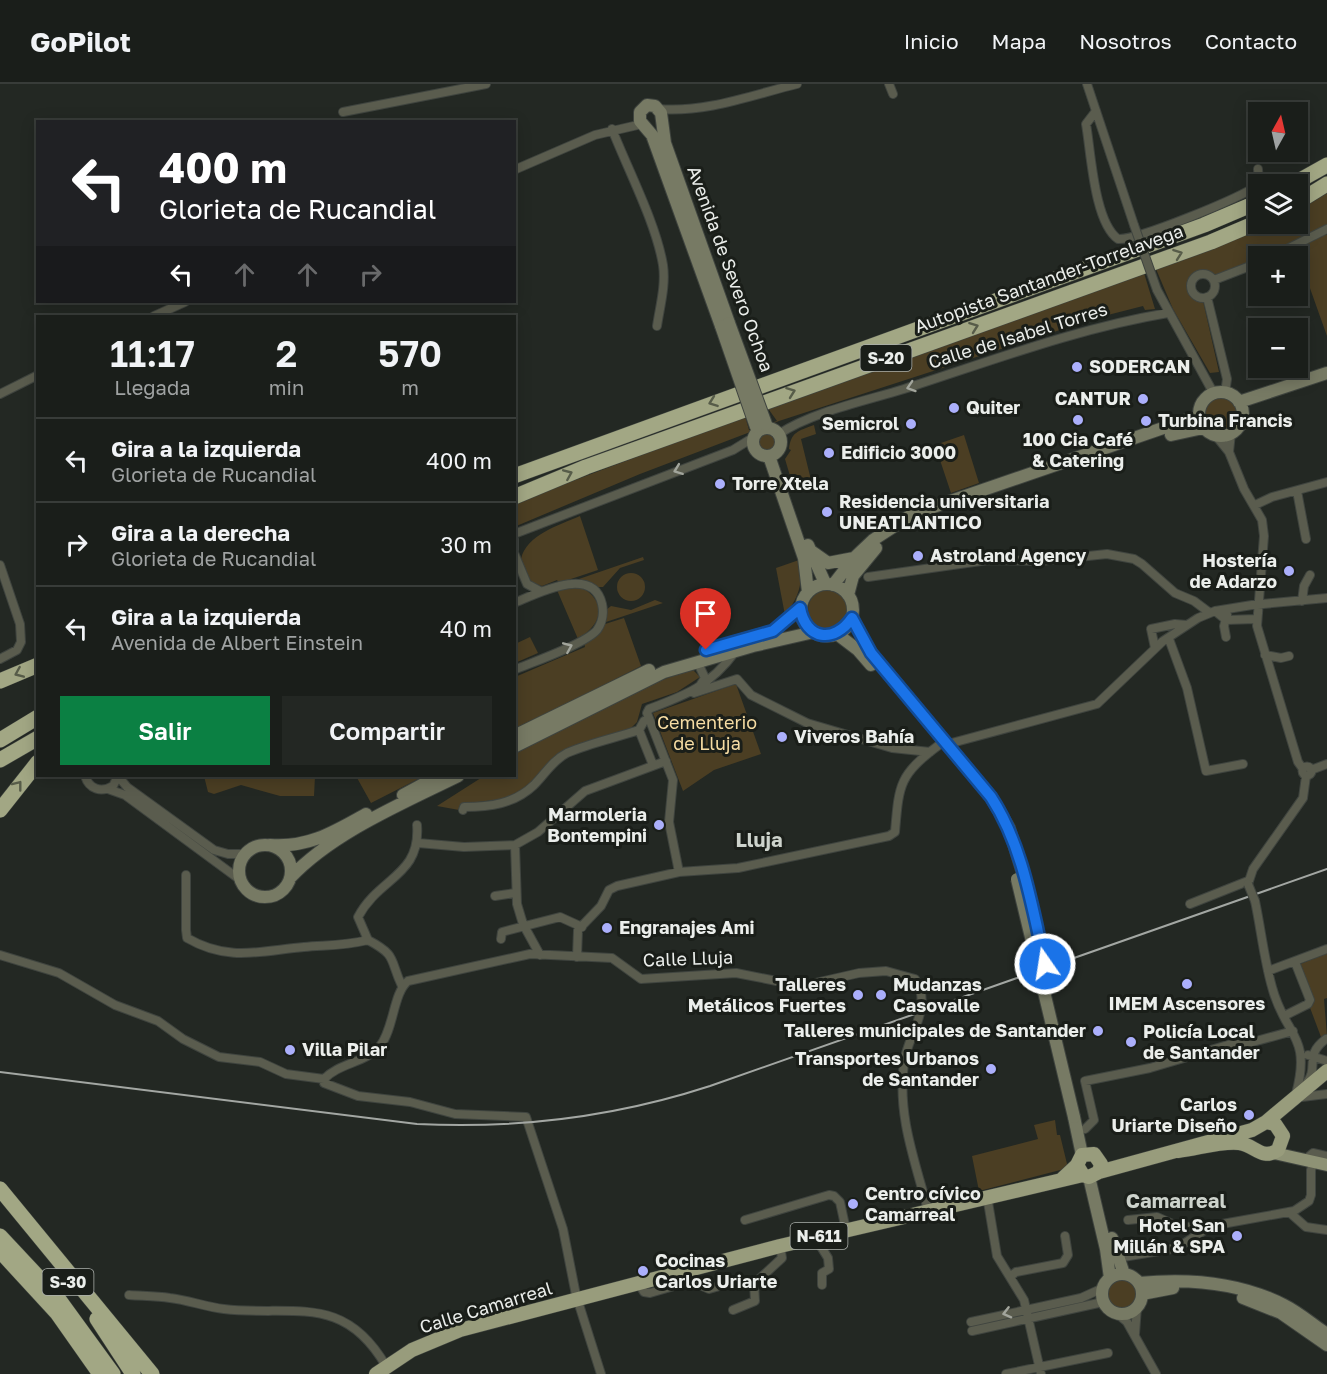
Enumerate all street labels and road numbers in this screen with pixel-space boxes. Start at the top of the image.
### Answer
street label: Avenida de Severo Ochoa [683,163,779,375]
street label: Autopista Santander-Torrelavega [911,219,1186,337]
street label: Calle de Isabel Torres [926,297,1110,373]
road number: S-20 [860,345,912,371]
street label: Calle Lluja [642,945,734,971]
road number: N-611 [790,1223,848,1249]
road number: S-30 [42,1269,94,1295]
street label: Calle Camarreal [417,1276,555,1338]

